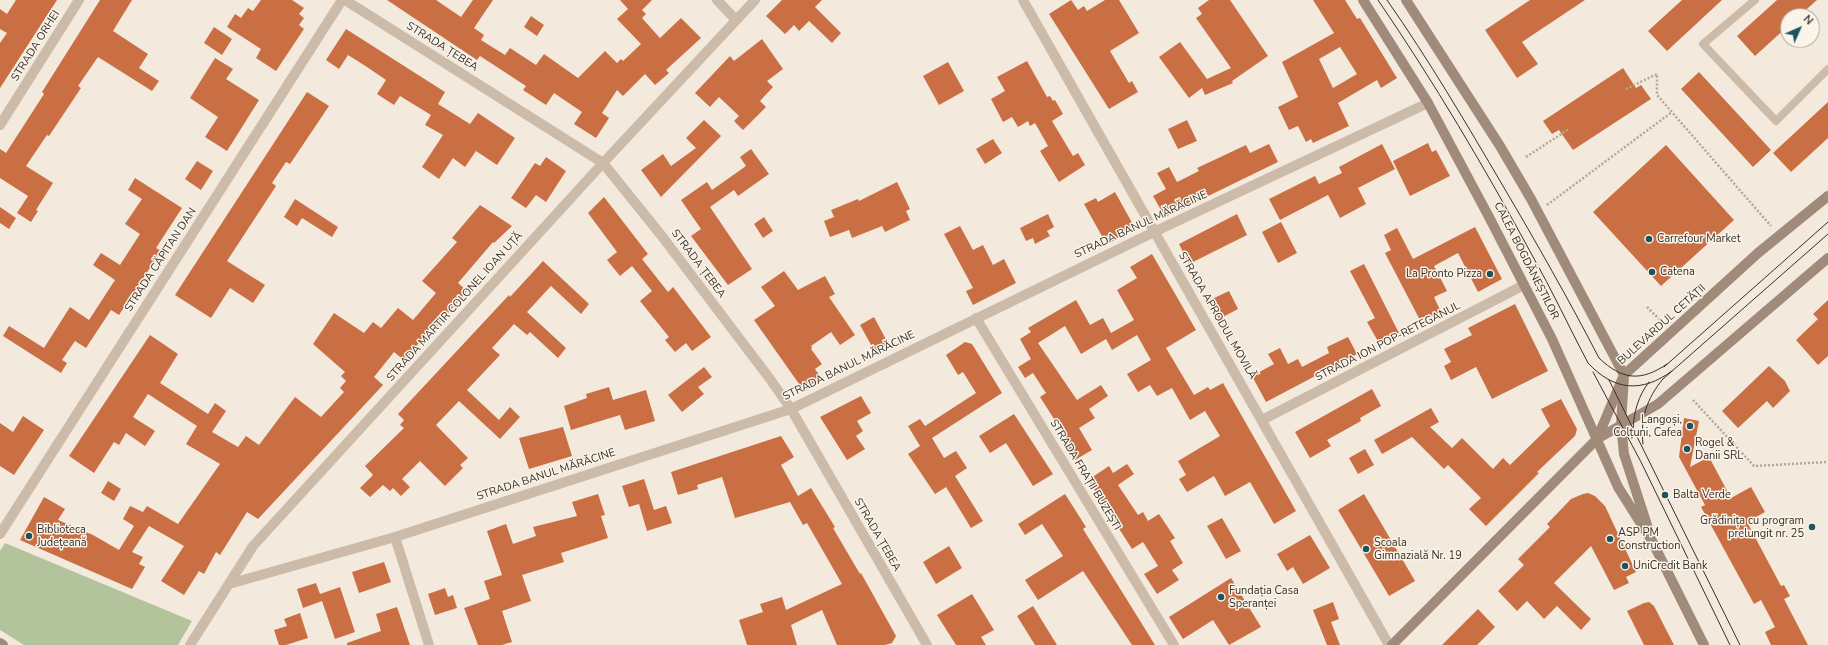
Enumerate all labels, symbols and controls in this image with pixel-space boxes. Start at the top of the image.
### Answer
street label: STRADA ORHEI [9,8,63,84]
north arrow [1780,8,1820,48]
text: N [1800,12,1816,28]
street label: STRADA ȚEBEA [404,20,480,74]
street label: STRADA BANUL MĂRĂCINE [1073,188,1209,262]
street label: CALEA BOGDĂNEȘTILOR [1491,200,1561,322]
street label: STRADA CĂPITAN DAN [122,206,200,314]
street label: STRADA ȚEBEA [668,227,728,301]
street label: STRADA MARTIR COLONEL IOAN UȚĂ [384,230,526,384]
place label: Carrefour Market [1657,232,1740,246]
marker: Carrefour Market [1644,234,1654,244]
street label: STRADA APRODUL MOVILĂ [1175,250,1259,382]
place label: Catena [1660,265,1695,279]
place label: La Pronto Pizza [1406,267,1482,281]
marker: Catena [1647,267,1657,277]
marker: La Pronto Pizza [1485,269,1495,279]
street label: BULEVARDUL CETĂȚII [1615,282,1709,368]
street label: STRADA ION POP-RETEGANUL [1313,300,1463,384]
street label: STRADA BANUL MĂRĂCINE [781,328,917,404]
place label: Langoși, Colțuni, Cafea [1613,413,1682,439]
street label: STRADA FRAȚII BUZEȘTI [1047,417,1123,533]
marker: Langoși, Colțuni, Cafea [1685,421,1695,431]
place label: Rogel & Danii SRL [1695,436,1743,462]
marker: Rogel & Danii SRL [1682,444,1692,454]
street label: STRADA BANUL MĂRĂCINE [475,446,617,504]
place label: Balta Verde [1673,488,1731,502]
marker: Balta Verde [1660,490,1670,500]
street label: STRADA ȚEBEA [851,496,903,574]
place label: Grădinița cu program prelungit nr. 25 [1700,514,1804,540]
marker: Grădinița cu program prelungit nr. 25 [1807,522,1817,532]
place label: Biblioteca Județeană [37,523,87,549]
place label: ASP PM Construction [1618,526,1680,552]
marker: Biblioteca Județeană [24,531,34,541]
marker: ASP PM Construction [1605,534,1615,544]
place label: Scoala Gimnazială Nr. 19 [1374,536,1462,562]
marker: Scoala Gimnazială Nr. 19 [1361,544,1371,554]
place label: UniCredit Bank [1633,559,1708,573]
marker: UniCredit Bank [1620,561,1630,571]
place label: Fundația Casa Speranței [1229,584,1299,610]
marker: Fundația Casa Speranței [1216,592,1226,602]

